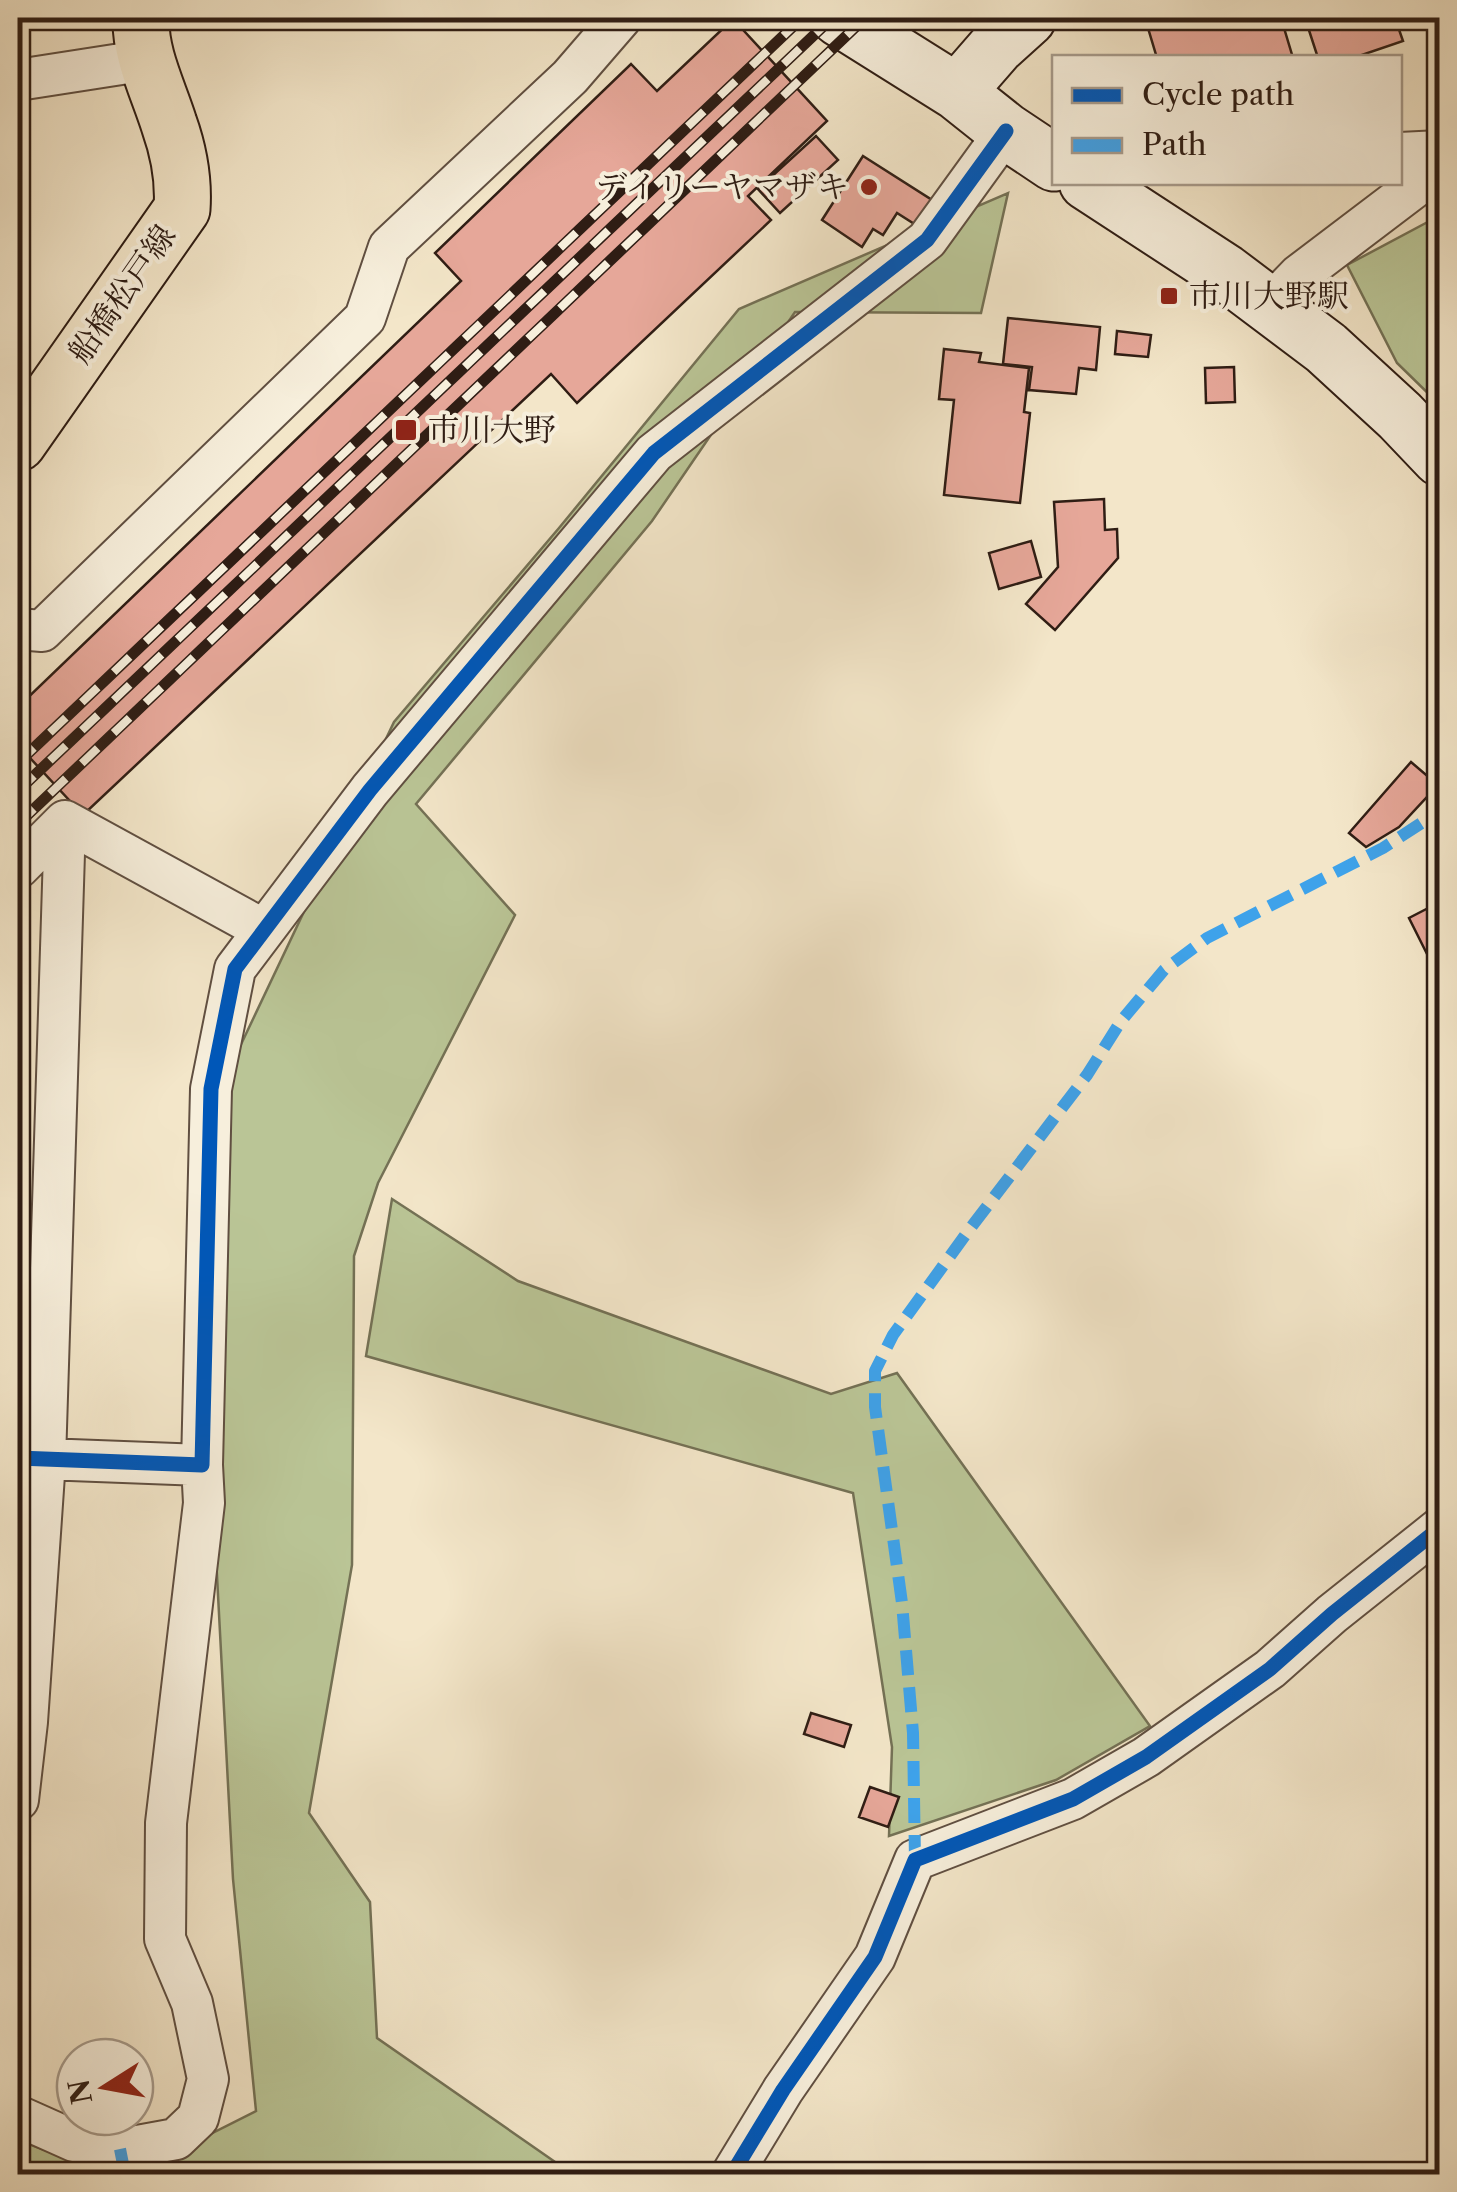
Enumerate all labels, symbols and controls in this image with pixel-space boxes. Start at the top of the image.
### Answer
legend [1052,55,1402,185]
text: Cycle path [1142,76,1294,113]
text: Path [1142,126,1207,163]
place label: デイリーヤマザキ [595,167,849,206]
marker: デイリーヤマザキ [858,176,880,198]
street label: 船橋松戸線 [60,217,183,370]
place label: 市川大野駅 [1189,276,1349,315]
marker: 市川大野駅 [1158,285,1180,307]
place label: 市川大野 [428,410,556,449]
marker: 市川大野 [393,417,419,443]
north arrow [55,2037,155,2137]
text: N [61,2077,99,2107]

